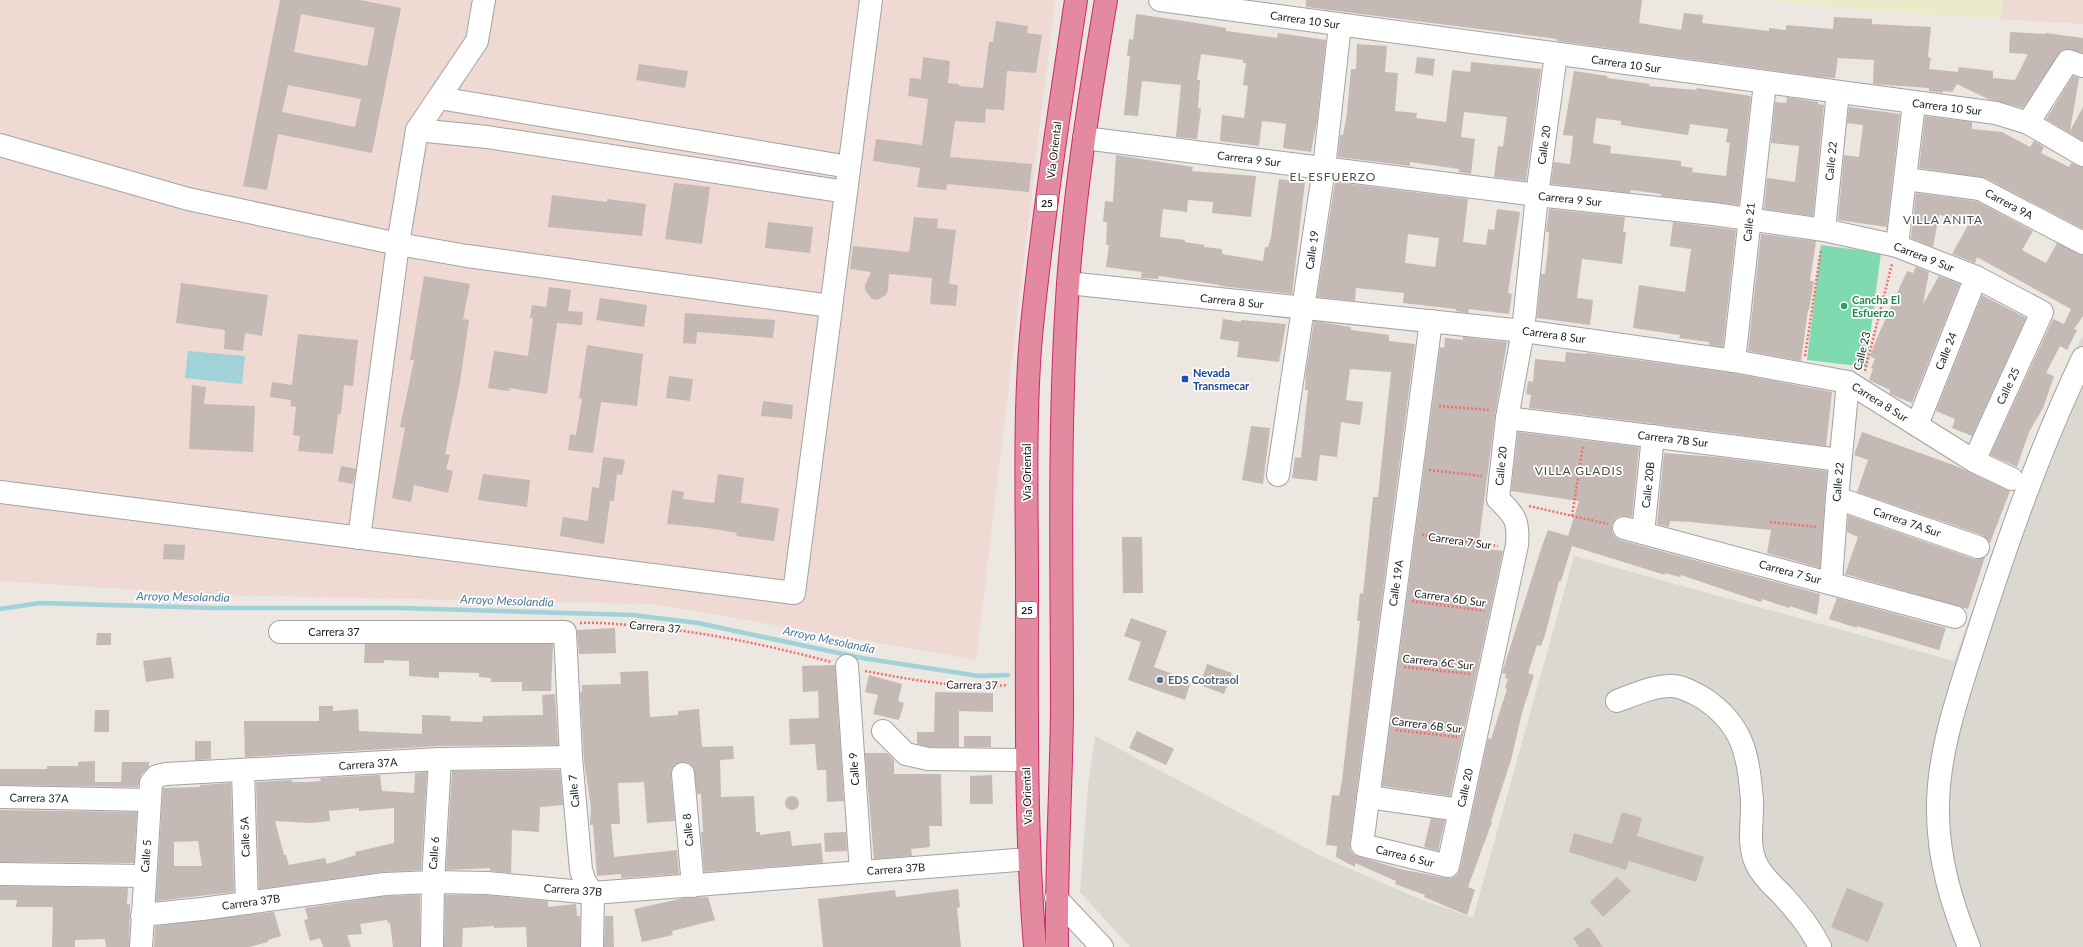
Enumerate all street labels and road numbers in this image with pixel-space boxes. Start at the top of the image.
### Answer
street label: Carrera 10 Sur [1269,8,1341,31]
street label: Carrera 10 Sur [1590,52,1662,75]
street label: Carrera 10 Sur [1911,96,1983,117]
street label: Vía Oriental [1044,121,1063,179]
street label: Calle 20 [1534,124,1553,165]
street label: Calle 22 [1822,141,1839,181]
street label: Carrera 9 Sur [1217,148,1282,169]
street label: Carrera 9A [1983,186,2036,222]
street label: Carrera 9 Sur [1538,189,1602,208]
road number: 25 [1037,195,1057,211]
street label: Calle 21 [1740,202,1757,242]
street label: Calle 19 [1302,230,1321,270]
street label: Carrera 9 Sur [1892,239,1956,274]
street label: Carrera 8 Sur [1200,291,1264,310]
street label: Carrera 8 Sur [1522,324,1587,345]
street label: Calle 23 [1850,330,1873,372]
street label: Calle 24 [1932,330,1959,372]
street label: Calle 25 [1993,365,2022,406]
street label: Carrera 8 Sur [1850,379,1911,424]
street label: Carrera 7B Sur [1637,428,1709,449]
street label: Vía Oriental [1020,443,1033,501]
street label: Calle 20 [1492,445,1509,486]
street label: Calle 20B [1639,461,1656,509]
street label: Calle 22 [1829,462,1846,502]
street label: Carrera 7A Sur [1872,504,1943,539]
street label: Carrera 7 Sur [1428,530,1493,551]
street label: Carrera 7 Sur [1758,557,1823,586]
street label: Calle 19A [1386,558,1405,607]
street label: Carrera 6D Sur [1413,586,1487,609]
road number: 25 [1017,602,1037,618]
street label: Carrera 37 [629,618,681,635]
street label: Carrera 37 [308,625,360,638]
street label: Carrera 6C Sur [1402,651,1474,672]
street label: Carrera 37 [946,678,998,691]
street label: Carrera 6B Sur [1391,714,1463,735]
street label: Calle 9 [846,752,861,786]
street label: Carrera 37A [338,755,398,772]
street label: Vía Oriental [1019,767,1034,825]
street label: Calle 20 [1454,767,1475,809]
street label: Calle 7 [566,774,581,808]
street label: Carrera 37A [9,790,69,805]
street label: Calle 8 [680,813,695,847]
street label: Calle 5A [237,816,252,857]
street label: Calle 6 [426,836,441,870]
street label: Calle 5 [138,839,153,873]
street label: Carrea 6 Sur [1374,842,1436,869]
street label: Carrera 37B [866,860,926,877]
street label: Carrera 37B [543,881,603,898]
street label: Carrera 37B [221,891,281,912]

